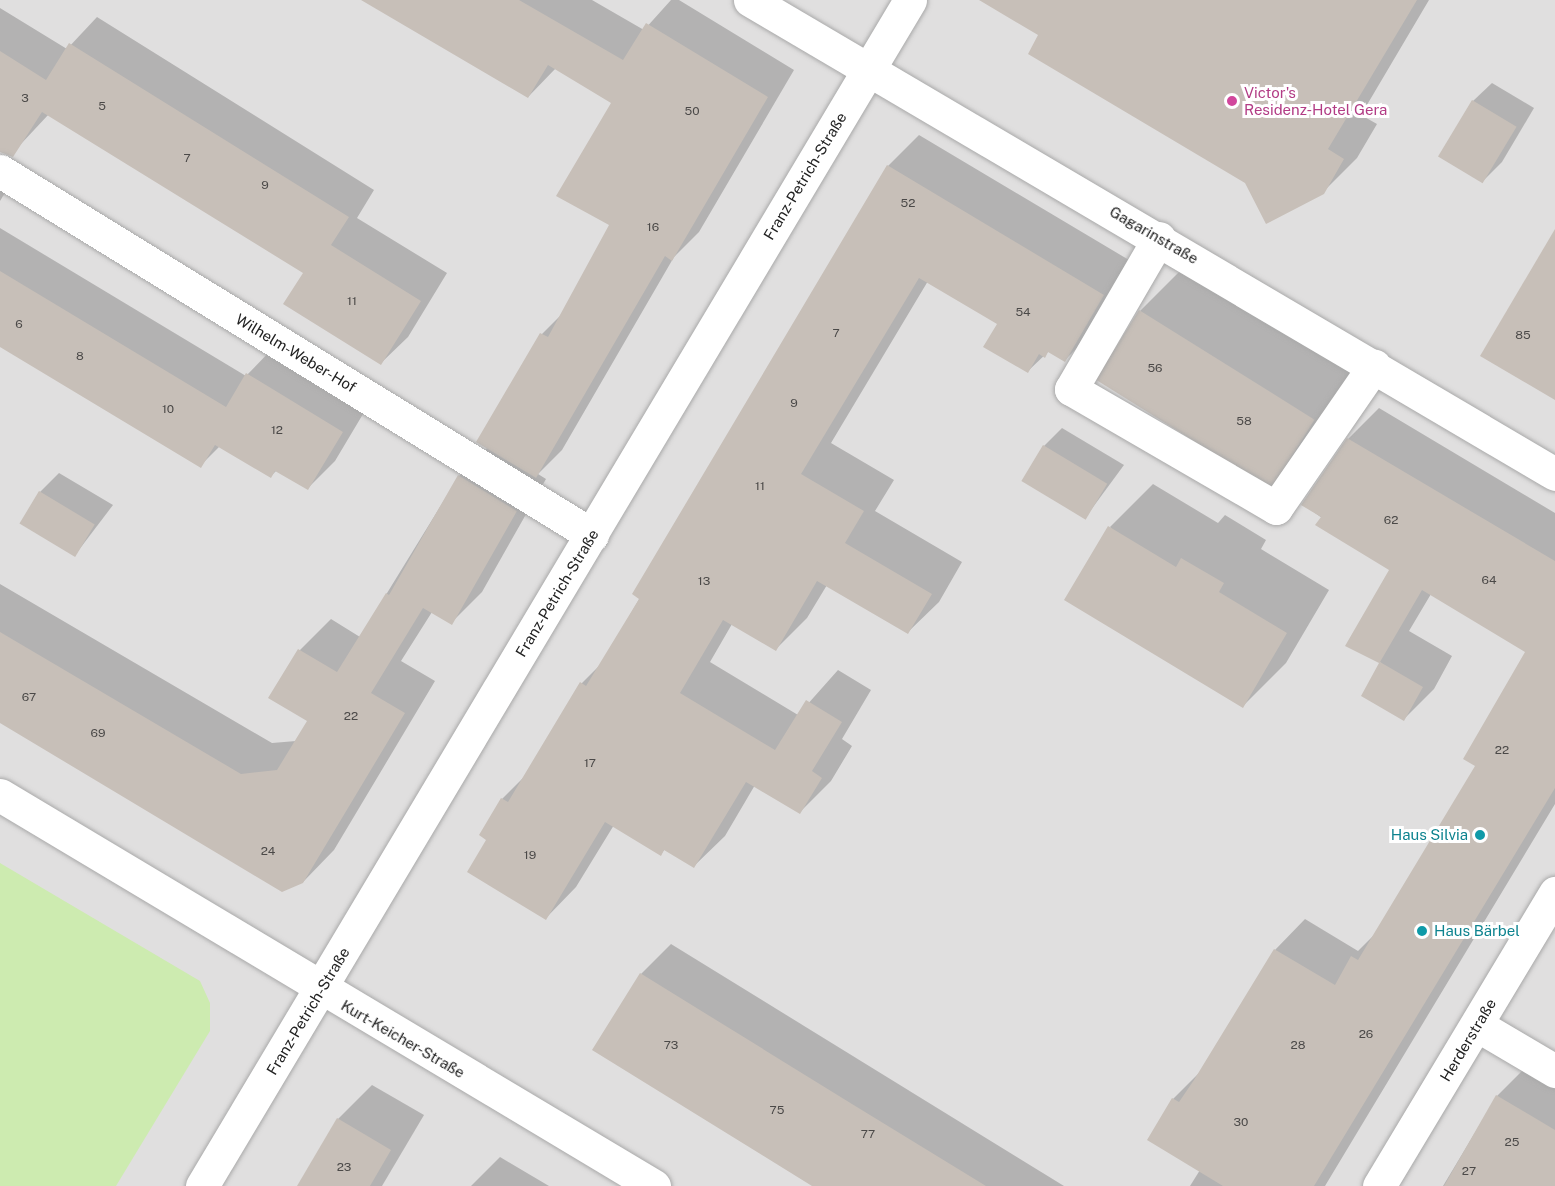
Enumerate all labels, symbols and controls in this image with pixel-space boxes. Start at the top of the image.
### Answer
place label: Victor's Residenz-Hotel Gera [1244,83,1387,118]
house number: 3 [21,92,29,106]
marker: Victor's Residenz-Hotel Gera [1225,94,1239,108]
house number: 5 [98,100,106,114]
house number: 50 [684,105,700,119]
street label: Franz-Petrich-Straße [760,109,850,243]
house number: 7 [183,152,191,166]
house number: 9 [261,179,269,193]
house number: 52 [901,197,915,211]
street label: Gagarinstraße [1106,202,1202,268]
house number: 16 [647,221,659,235]
house number: 11 [347,295,357,309]
house number: 54 [1015,306,1031,320]
street label: Wilhelm-Weber-Hof [232,310,360,396]
house number: 6 [15,318,23,332]
house number: 7 [832,327,840,341]
house number: 85 [1515,329,1531,343]
house number: 8 [76,350,84,364]
house number: 56 [1147,362,1163,376]
house number: 9 [790,397,798,411]
house number: 10 [162,403,174,417]
house number: 58 [1236,415,1252,429]
house number: 12 [271,424,283,438]
house number: 11 [755,480,765,494]
house number: 62 [1384,514,1398,528]
street label: Franz-Petrich-Straße [512,526,602,660]
house number: 64 [1482,574,1496,588]
house number: 13 [698,575,710,589]
house number: 67 [22,691,36,705]
house number: 22 [344,710,358,724]
house number: 69 [91,727,105,741]
house number: 22 [1495,744,1509,758]
house number: 17 [584,757,596,771]
place label: Haus Silvia [1391,826,1468,844]
marker: Haus Silvia [1473,828,1487,842]
house number: 24 [261,845,275,859]
house number: 19 [524,849,536,863]
place label: Haus Bärbel [1434,922,1520,940]
marker: Haus Bärbel [1415,924,1429,938]
street label: Franz-Petrich-Straße [263,944,353,1078]
street label: Herderstraße [1436,995,1500,1085]
street label: Kurt-Keicher-Straße [338,996,468,1082]
house number: 26 [1359,1028,1373,1042]
house number: 73 [664,1039,678,1053]
house number: 28 [1291,1039,1305,1053]
house number: 75 [770,1104,784,1118]
house number: 30 [1234,1116,1248,1130]
house number: 77 [861,1128,875,1142]
house number: 25 [1505,1136,1519,1150]
house number: 23 [337,1161,351,1175]
house number: 27 [1462,1165,1476,1179]

